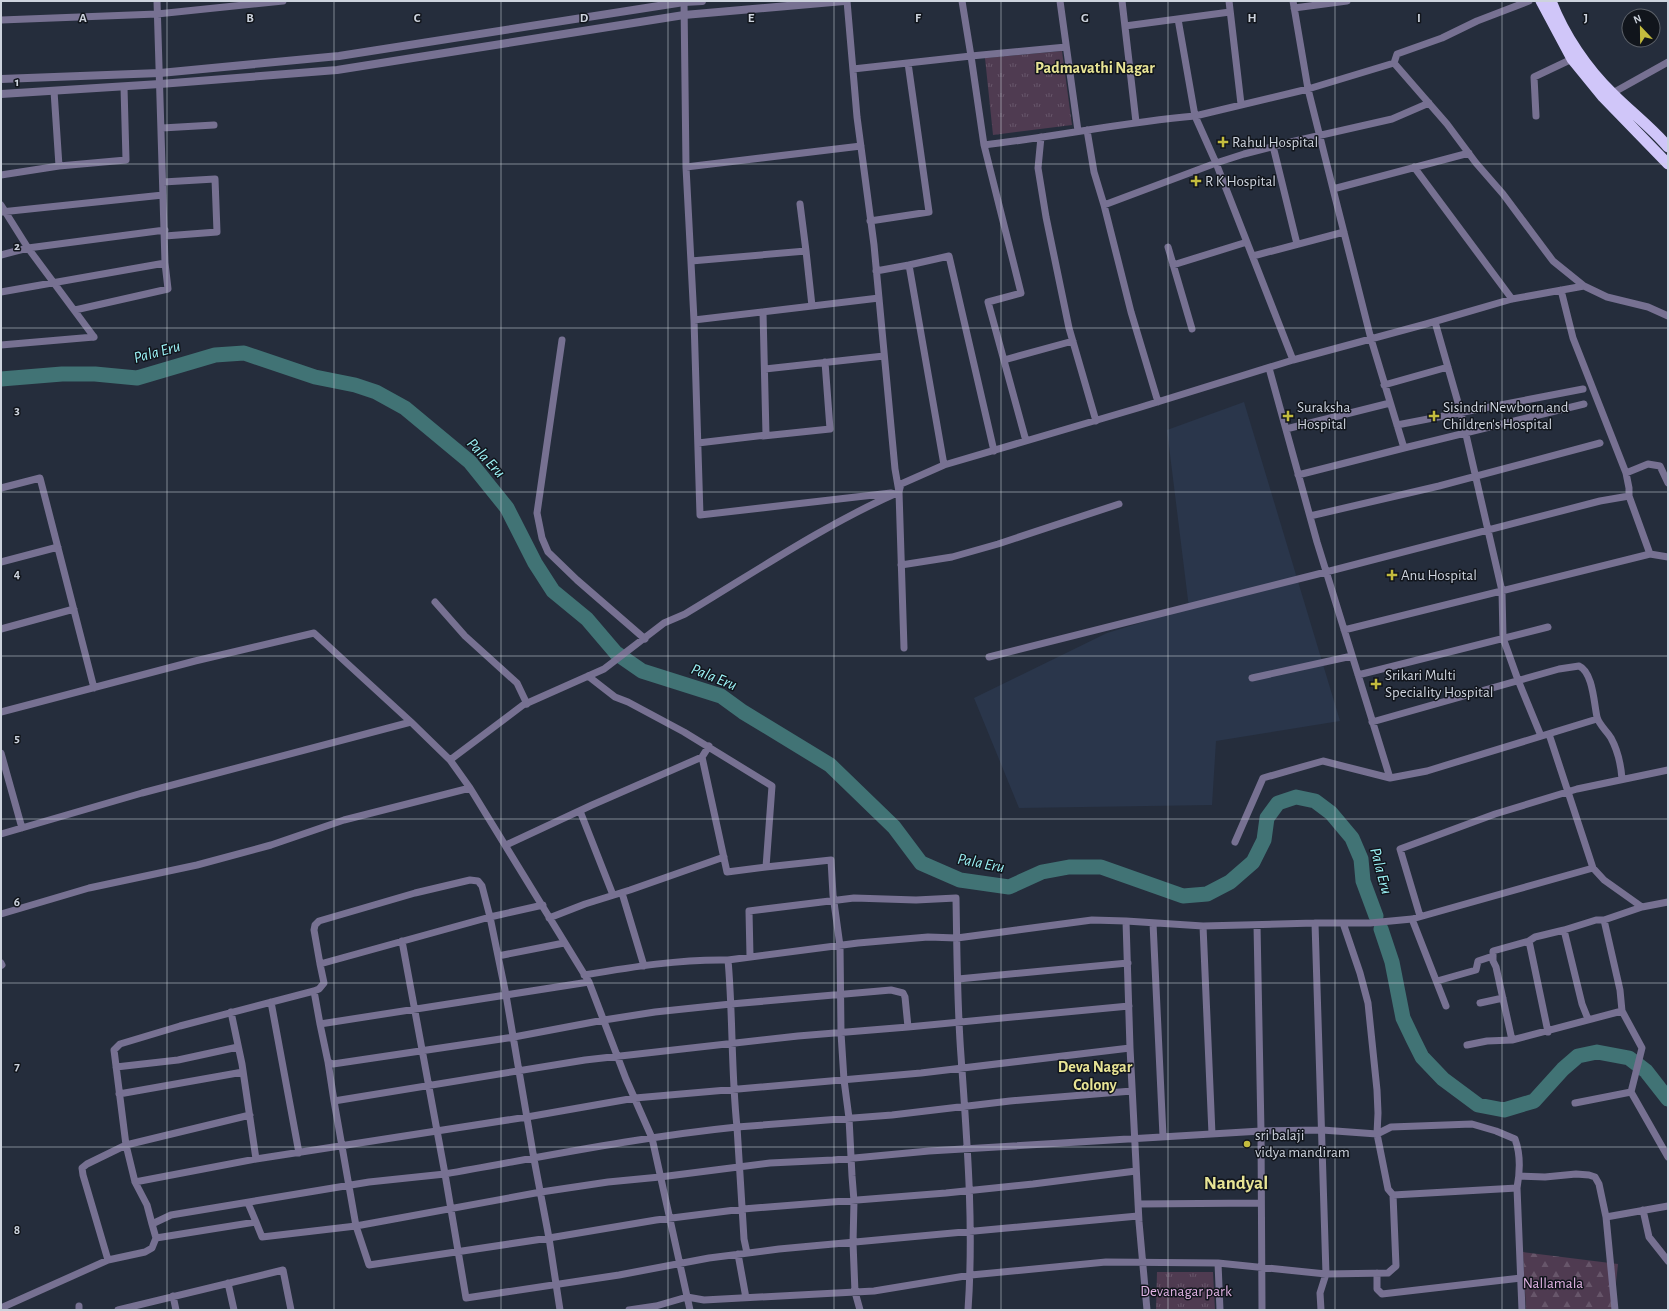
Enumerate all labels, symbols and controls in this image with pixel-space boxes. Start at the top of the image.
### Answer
north arrow [1621,8,1661,48]
text: A [79,12,87,25]
text: B [246,12,254,25]
text: C [414,12,421,25]
text: D [580,12,589,25]
text: E [748,12,755,25]
text: F [915,12,922,25]
text: G [1081,12,1089,25]
text: H [1247,12,1257,25]
text: I [1417,12,1421,25]
text: J [1584,12,1588,25]
text: N [1632,13,1643,26]
district label: Padmavathi Nagar [1035,60,1155,76]
text: 1 [15,76,19,89]
place label: Rahul Hospital [1232,135,1318,150]
marker: Rahul Hospital [1217,136,1229,148]
place label: R K Hospital [1205,174,1276,189]
marker: R K Hospital [1190,175,1202,187]
text: 2 [14,240,20,253]
water label: Pala Eru [132,338,182,366]
place label: Suraksha Hospital [1297,400,1350,432]
place label: Sisindri Newborn and Children's Hospital [1443,400,1569,432]
text: 3 [14,404,20,417]
marker: Suraksha Hospital [1282,410,1294,422]
marker: Sisindri Newborn and Children's Hospital [1428,410,1440,422]
water label: Pala Eru [464,435,508,481]
text: 4 [14,568,21,581]
place label: Anu Hospital [1401,568,1477,583]
marker: Anu Hospital [1386,569,1398,581]
water label: Pala Eru [689,661,739,693]
place label: Srikari Multi Speciality Hospital [1385,668,1494,700]
marker: Srikari Multi Speciality Hospital [1370,678,1382,690]
text: 5 [14,732,20,745]
water label: Pala Eru [1367,846,1395,896]
water label: Pala Eru [956,851,1006,875]
text: 6 [14,896,20,909]
district label: Deva Nagar Colony [1058,1059,1133,1094]
text: 7 [14,1060,20,1073]
place label: sri balaji vidya mandiram [1255,1128,1350,1160]
marker: sri balaji vidya mandiram [1242,1139,1252,1149]
district label: Nandyal [1204,1174,1268,1193]
text: 8 [14,1224,20,1237]
park label: Nallamala [1523,1276,1583,1291]
park label: Devanagar park [1140,1284,1232,1299]

